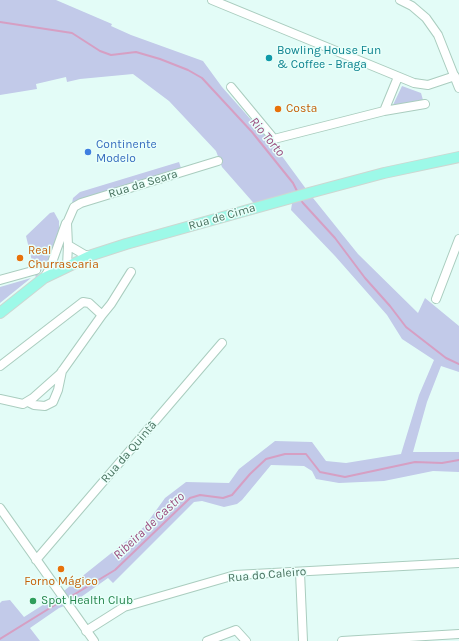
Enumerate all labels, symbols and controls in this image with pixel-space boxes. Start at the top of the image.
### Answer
place label: Bowling House Fun & Coffee - Braga [277,44,381,72]
marker: Bowling House Fun & Coffee - Braga [264,53,274,63]
place label: Costa [286,102,317,116]
marker: Costa [273,104,283,114]
water label: Rio Torto [246,114,288,160]
place label: Continente Modelo [96,138,157,166]
marker: Continente Modelo [83,147,93,157]
street label: Rua da Seara [107,167,179,201]
street label: Rua de Cima [187,201,257,233]
place label: Real Churrascaria [28,244,99,272]
marker: Real Churrascaria [15,253,25,263]
street label: Rua da Quintã [98,418,160,486]
water label: Ribeira de Castro [110,489,188,563]
marker: Forno Mágico [56,564,66,574]
street label: Rua do Caleiro [227,564,307,586]
place label: Forno Mágico [24,575,98,589]
place label: Spot Health Club [41,594,133,608]
marker: Spot Health Club [28,596,38,606]

